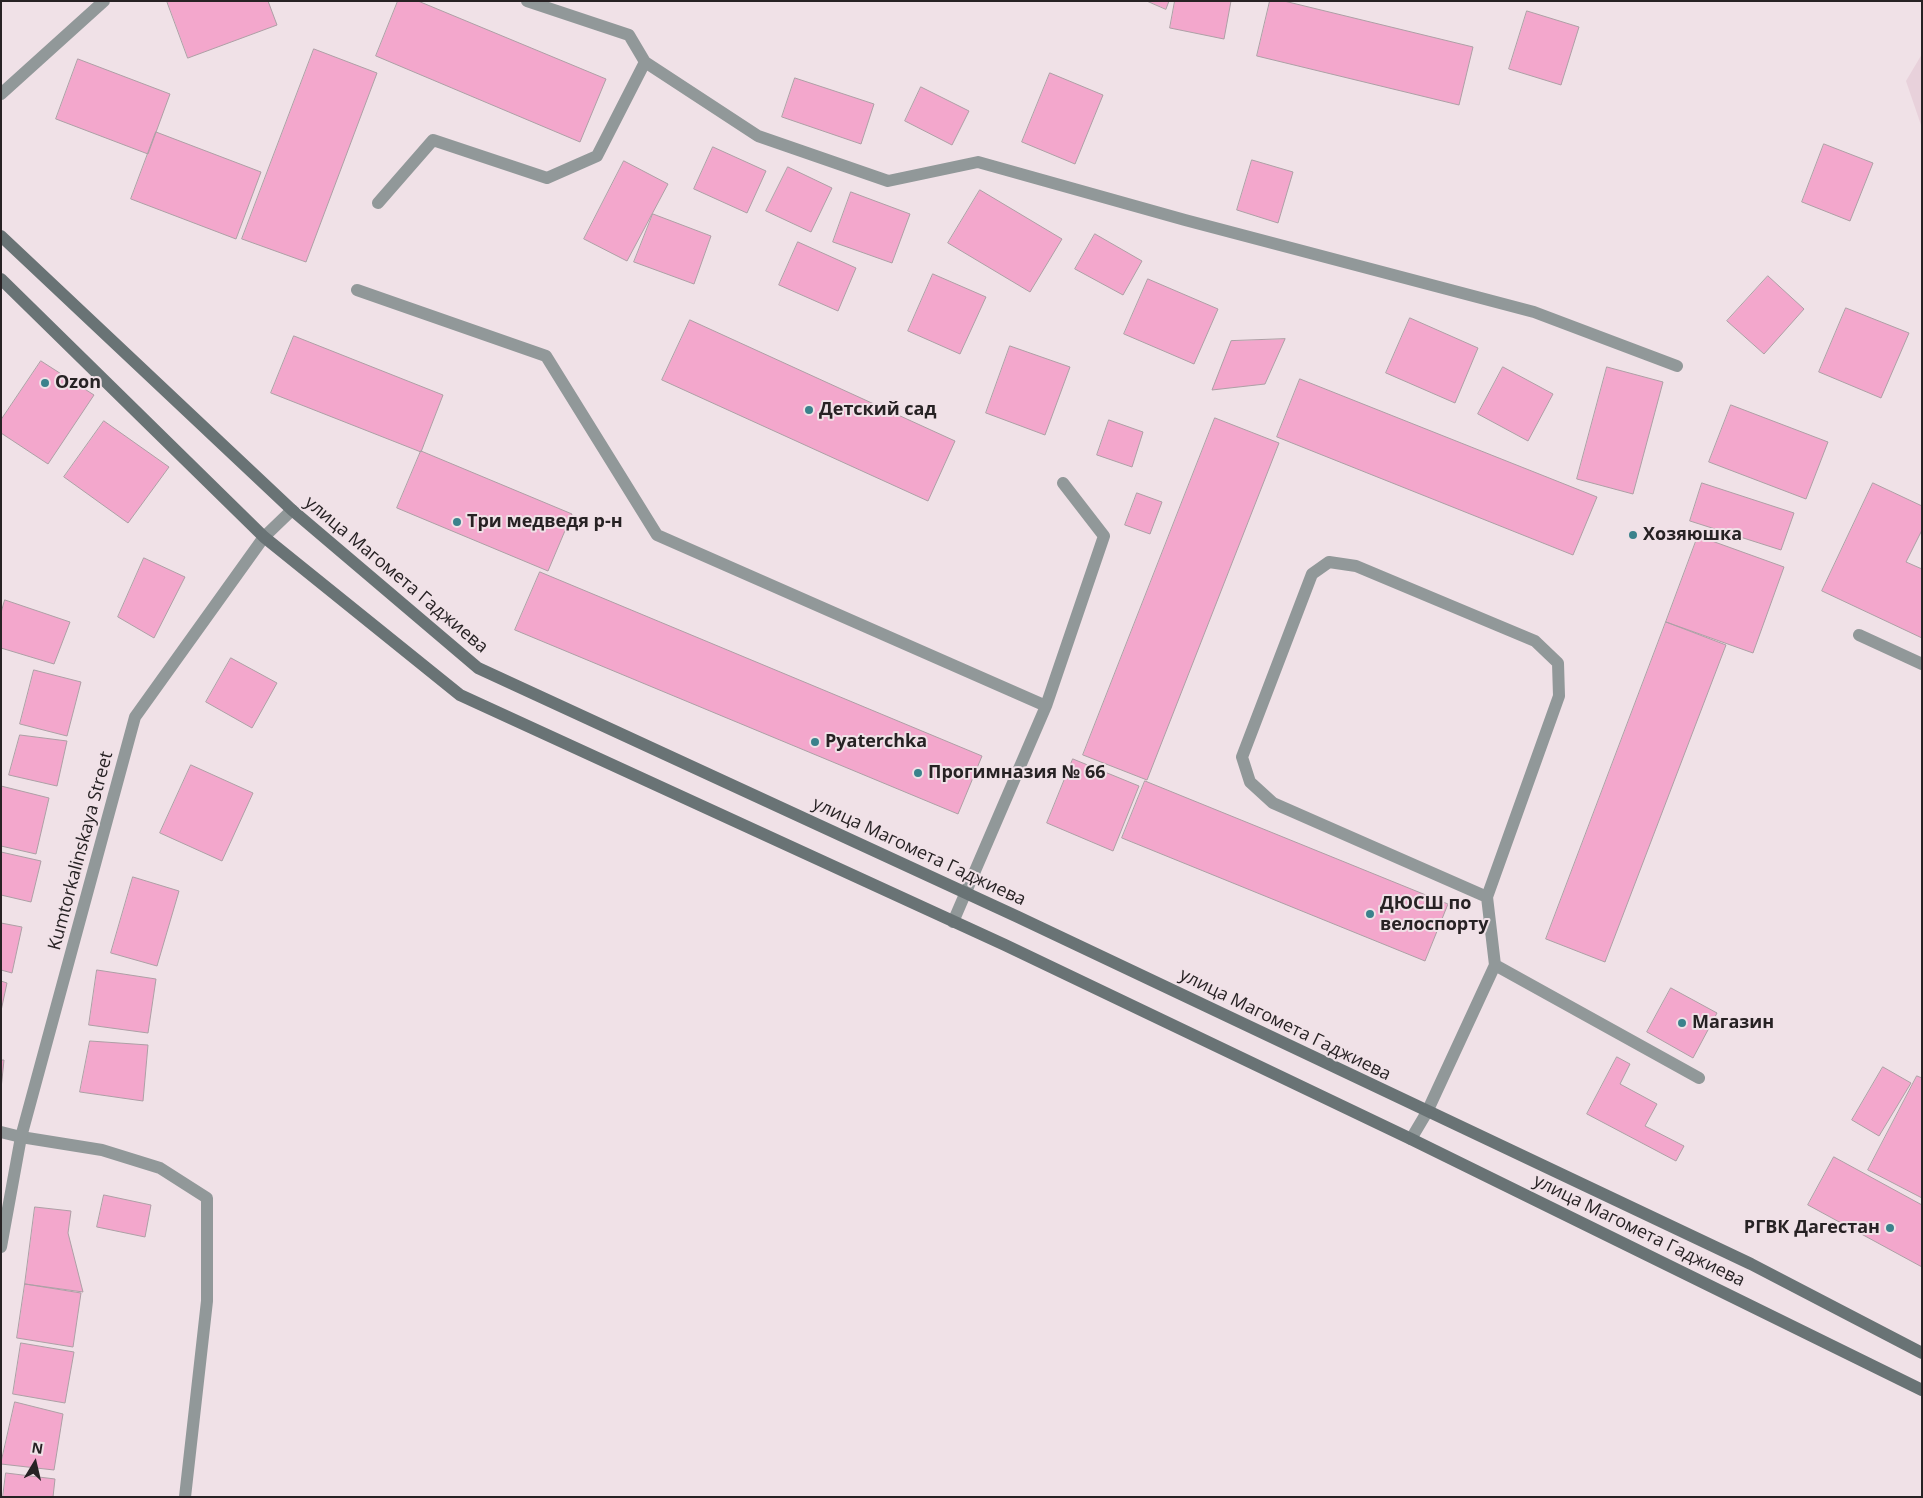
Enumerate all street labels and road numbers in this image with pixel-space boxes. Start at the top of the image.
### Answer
street label: улица Магомета Гаджиева [300,492,492,658]
street label: Kumtorkalinskaya Street [44,749,118,953]
street label: улица Магомета Гаджиева [809,793,1029,911]
street label: улица Магомета Гаджиева [1176,964,1394,1086]
street label: улица Магомета Гаджиева [1530,1170,1748,1292]

